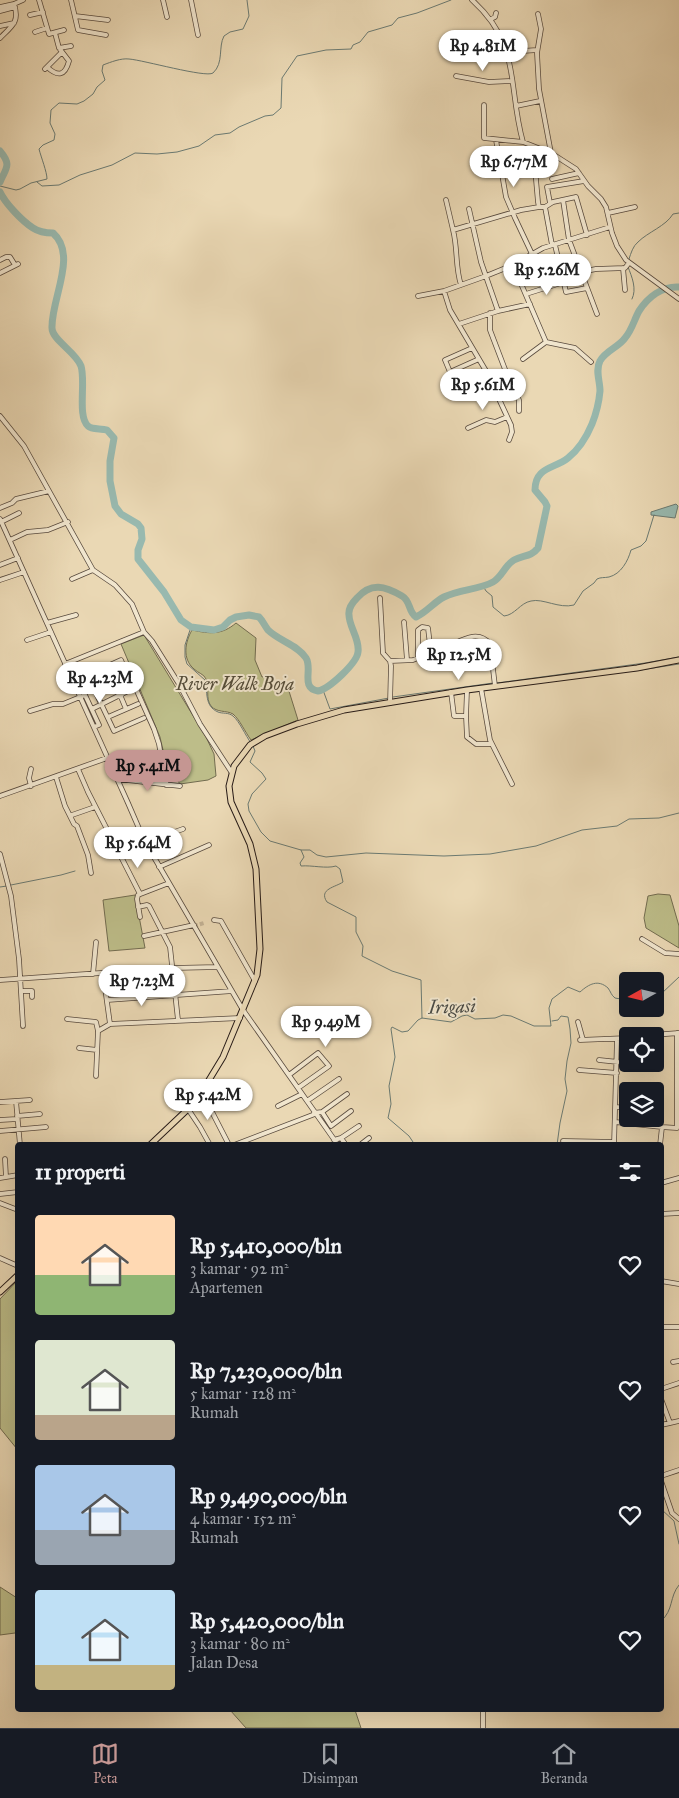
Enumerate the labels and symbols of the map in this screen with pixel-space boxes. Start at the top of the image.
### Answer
pin: Rp 4.81M [431,30,535,72]
pin: Rp 6.77M [462,146,566,188]
pin: Rp 5.26M [495,254,599,296]
pin: Rp 5.61M [431,368,535,411]
pin: Rp 12.5M [407,638,511,681]
pin: Rp 4.23M [48,662,152,704]
park label: River Walk Boja [175,673,294,695]
pin: Rp 5.41M [96,750,200,792]
pin: Rp 5.64M [86,826,190,869]
pin: Rp 7.23M [90,964,194,1007]
north arrow [619,972,664,1018]
water label: Irigasi [427,994,477,1019]
pin: Rp 9.49M [274,1006,378,1048]
pin: Rp 5.42M [156,1078,260,1121]

